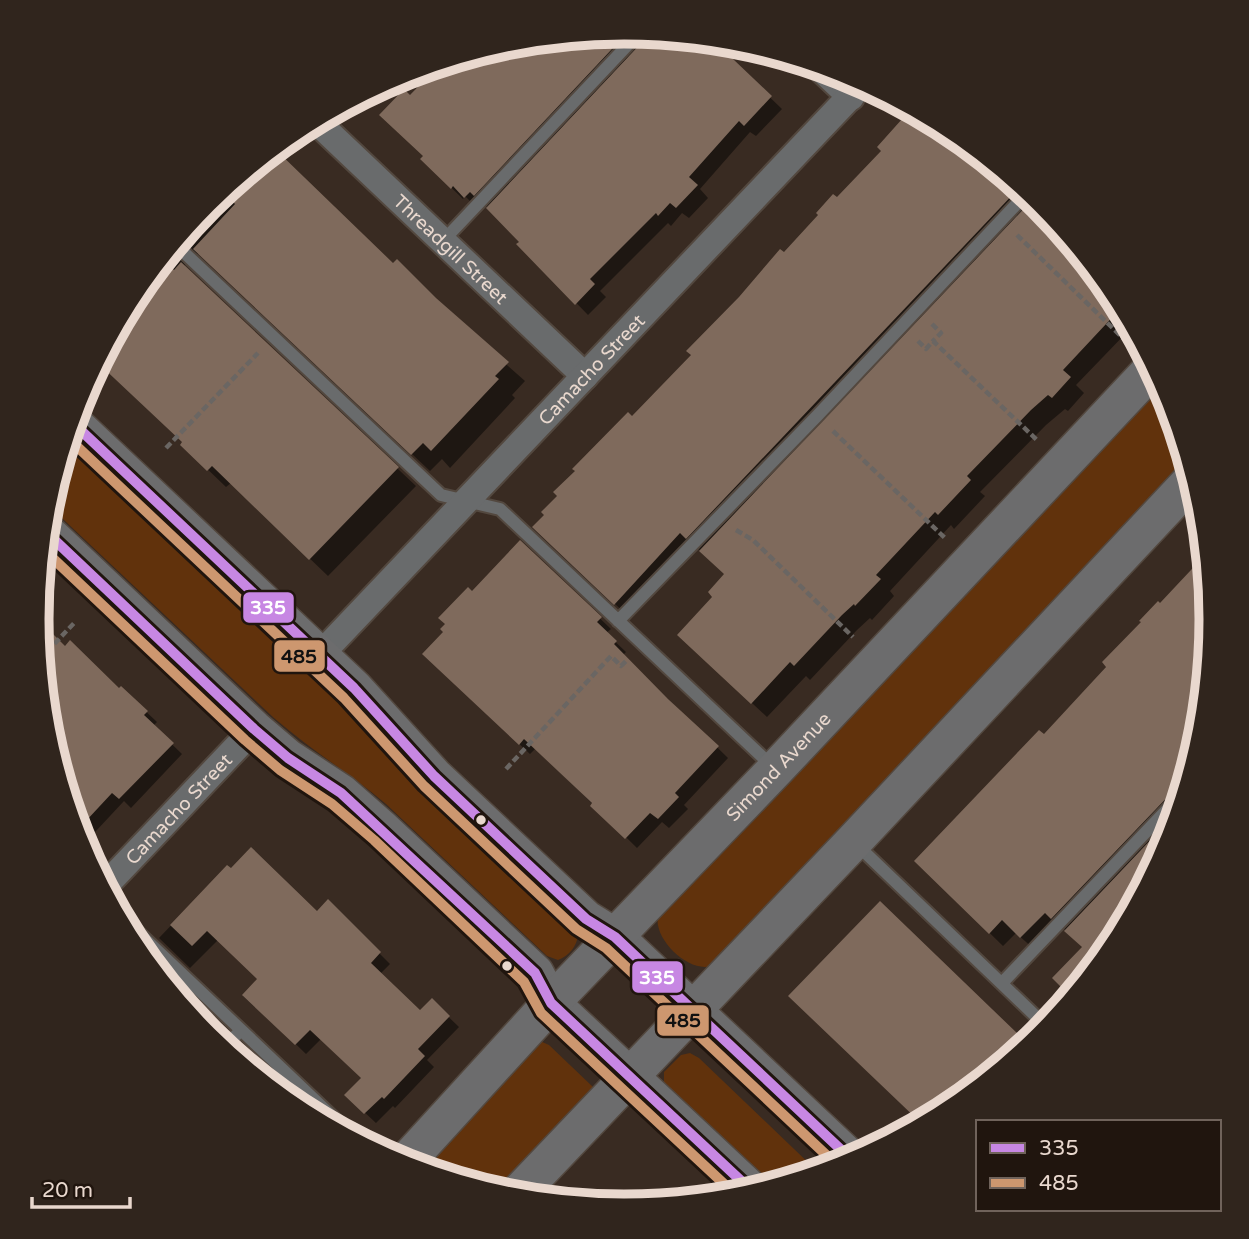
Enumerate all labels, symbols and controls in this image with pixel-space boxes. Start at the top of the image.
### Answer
street label: Threadgill Street [389,190,512,309]
street label: Camacho Street [534,310,650,430]
line badge: 335 [242,591,295,624]
text: 335 [250,597,286,619]
line badge: 485 [273,639,326,673]
text: 485 [281,646,317,668]
street label: Simond Avenue [722,708,836,826]
street label: Camacho Street [121,749,237,869]
unlabelled marker [474,813,488,827]
unlabelled marker [500,959,514,973]
line badge: 335 [631,960,684,994]
text: 335 [639,967,675,989]
line badge: 485 [656,1004,710,1037]
text: 485 [665,1010,701,1032]
legend [976,1120,1221,1211]
text: 335 [1039,1136,1079,1161]
scale bar [32,1166,130,1210]
text: 485 [1039,1171,1079,1196]
text: 20 m [42,1178,93,1203]

